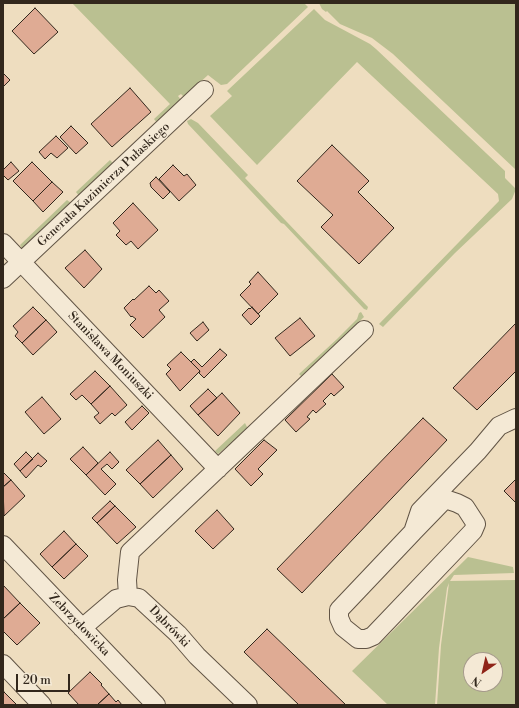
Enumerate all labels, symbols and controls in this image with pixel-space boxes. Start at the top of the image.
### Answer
street label: Generała Kazimierza Pułaskiego [35,120,173,250]
street label: Stanisława Moniuszki [64,309,156,403]
street label: Zebrzydowicka [45,591,113,659]
street label: Dąbrówki [146,603,192,651]
north arrow [463,652,503,692]
scale bar [18,666,72,692]
text: 20 m [23,673,51,688]
text: N [469,673,484,689]

